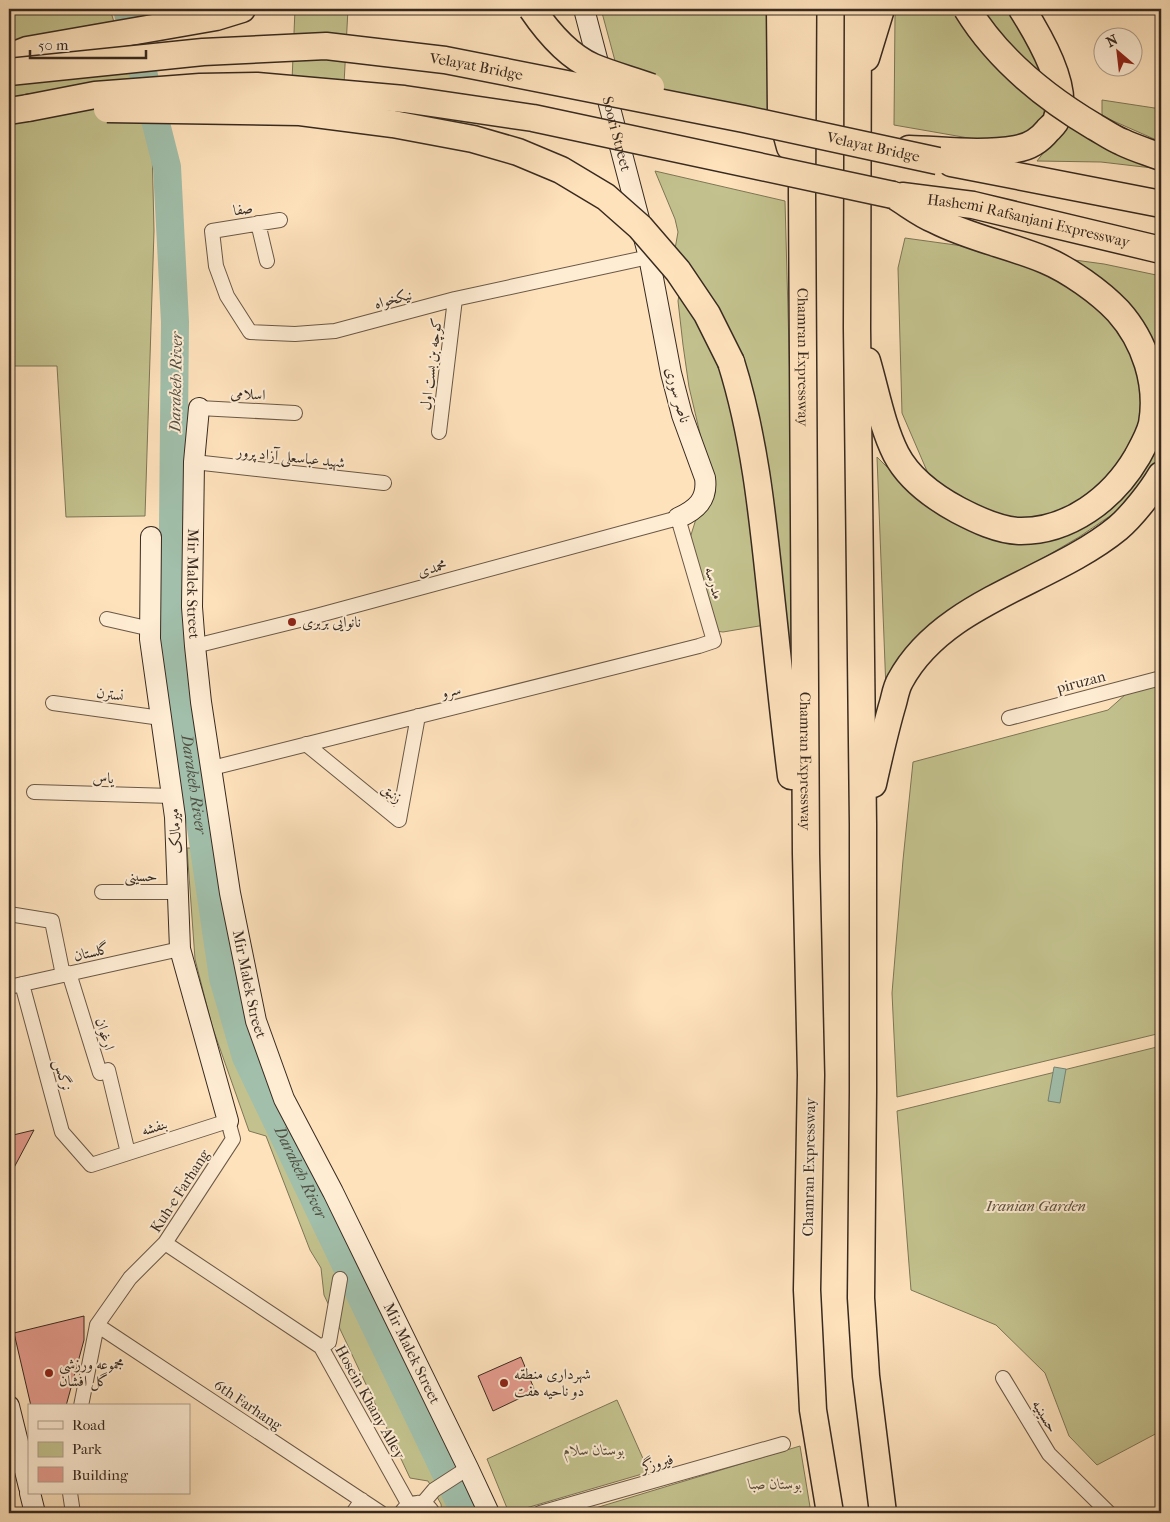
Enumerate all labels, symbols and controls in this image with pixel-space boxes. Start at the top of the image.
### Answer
scale bar [30,28,146,60]
north arrow [1092,28,1142,78]
text: N [1103,31,1121,51]
text: 50 m [38,36,69,54]
street label: Velayat Bridge [428,49,525,84]
street label: Soori Street [598,94,635,174]
street label: Velayat Bridge [824,128,922,166]
street label: Hashemi Rafsanjani Expressway [926,190,1133,251]
street label: صفا [232,199,254,219]
street label: نیکخواه [372,285,414,313]
street label: Chamran Expressway [794,288,812,427]
street label: کوچه بن بست اول [416,317,448,411]
water label: Darakeh River [165,330,186,433]
street label: ناصر سوری [661,365,694,425]
street label: اسلامی [230,384,266,404]
street label: شهید عباسعلی آزاد پرور [234,442,346,474]
street label: Mir Malek Street [183,528,203,640]
street label: محمدی [415,555,449,581]
street label: مدرسه [701,565,727,601]
place label: نانوایی بربری [302,613,361,632]
marker: نانوایی بربری [286,616,298,628]
street label: piruzan [1054,667,1108,697]
street label: سرو [437,680,463,704]
street label: نسترن [95,683,125,705]
street label: Chamran Expressway [796,692,815,831]
water label: Darakeh River [177,732,211,837]
street label: یاس [92,769,115,787]
street label: زنبق [378,779,406,807]
street label: میرمالک [164,808,186,854]
street label: حسینی [124,867,158,887]
street label: Mir Malek Street [229,928,271,1041]
street label: گلستان [71,939,111,965]
street label: ارغوان [92,1015,118,1053]
street label: نرگس [49,1057,76,1093]
street label: Chamran Expressway [799,1097,819,1236]
street label: بنفشه [139,1114,169,1140]
water label: Darakeh River [270,1122,332,1223]
street label: Kuh-e Farhang [147,1145,214,1236]
park label: Iranian Garden [985,1197,1086,1215]
street label: Mir Malek Street [380,1300,445,1407]
street label: Hosein Khany Alley [331,1342,409,1463]
place label: مجموعه ورزشی گل افشان [59,1355,124,1391]
place label: شهرداری منطقه دو ناحیه هفت [514,1365,591,1400]
marker: مجموعه ورزشی گل افشان [43,1367,55,1379]
street label: 6th Farhang [210,1376,286,1435]
marker: شهرداری منطقه دو ناحیه هفت [498,1377,510,1389]
street label: حسینیه [1028,1396,1062,1436]
legend [28,1404,190,1494]
text: Road [72,1416,106,1434]
text: Park [72,1440,102,1458]
park label: بوستان سلام [563,1441,625,1463]
street label: فیروزگر [637,1449,675,1477]
text: Building [72,1466,129,1484]
park label: بوستان صبا [746,1475,802,1493]

